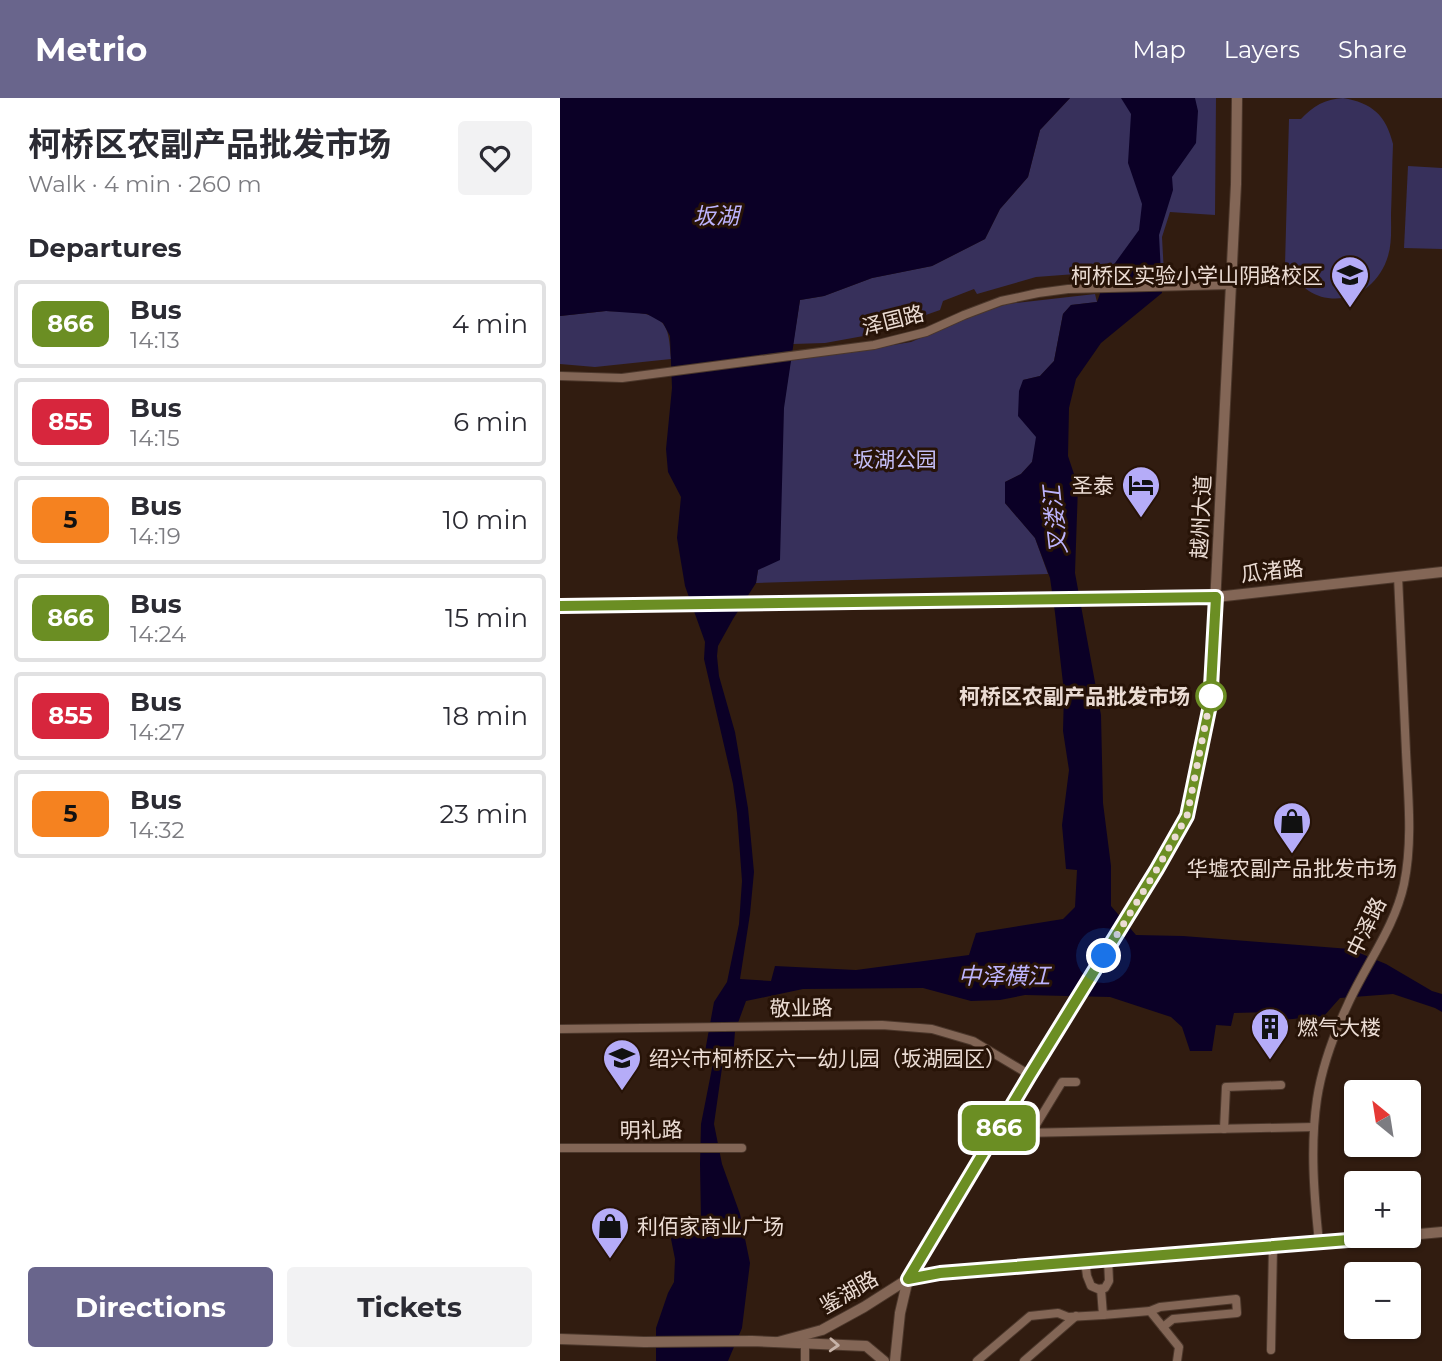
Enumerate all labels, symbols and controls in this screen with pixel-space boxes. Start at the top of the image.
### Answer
text: Metrio [35,29,147,69]
text: Map [1132,35,1186,64]
text: Layers [1224,35,1300,64]
text: Share [1338,35,1407,64]
button: heart [458,121,532,195]
text: 柯桥区农副产品批发市场 [28,124,391,164]
text: Walk · 4 min · 260 m [28,170,262,198]
water label: 坂湖 [693,202,742,230]
text: Departures [28,232,182,264]
school or university icon: 柯桥区实验小学山阴路校区 [1329,254,1371,309]
place label: 柯桥区实验小学山阴路校区 [1071,263,1323,288]
text: Bus [130,294,182,326]
street label: 泽国路 [859,300,927,340]
text: 4 min [452,308,528,340]
text: 866 [47,309,94,338]
text: 14:13 [130,326,180,354]
text: Bus [130,392,182,424]
text: 6 min [453,406,528,438]
text: 855 [48,407,93,436]
text: 14:15 [130,424,180,452]
park label: 坂湖公园 [853,447,937,472]
hotel icon: 圣泰 [1120,464,1162,519]
place label: 圣泰 [1072,473,1114,498]
street label: 越州大道 [1186,474,1216,560]
water label: 叉溇江 [1037,481,1073,556]
text: Bus [130,490,182,522]
text: 10 min [442,504,528,536]
text: 5 [63,505,78,534]
text: 14:19 [130,522,181,550]
street label: 瓜渚路 [1239,555,1305,587]
text: Bus [130,588,182,620]
text: 15 min [445,602,528,634]
text: 866 [47,603,94,632]
text: 14:24 [130,620,186,648]
marker: 柯桥区农副产品批发市场 [1196,681,1226,711]
place label: 柯桥区农副产品批发市场 [959,684,1190,709]
text: Bus [130,686,182,718]
text: 18 min [443,700,528,732]
text: 855 [48,701,93,730]
text: 14:27 [130,718,185,746]
text: Bus [130,784,182,816]
text: 23 min [440,798,528,830]
text: 5 [63,799,78,828]
shop icon: 华墟农副产品批发市场 [1271,800,1313,855]
text: 14:32 [130,816,184,844]
place label: 华墟农副产品批发市场 [1187,856,1397,881]
street label: 中泽路 [1341,893,1391,961]
your location [1086,938,1121,973]
water label: 中泽横江 [958,962,1053,990]
street label: 敬业路 [769,995,833,1021]
building icon: 燃气大楼 [1249,1006,1291,1061]
place label: 燃气大楼 [1297,1015,1381,1040]
school or university icon: 绍兴市柯桥区六一幼儿园（坂湖园区） [601,1037,643,1092]
place label: 绍兴市柯桥区六一幼儿园（坂湖园区） [649,1046,1006,1071]
north arrow [1344,1080,1421,1157]
map controls [1344,1080,1421,1339]
line badge: 866 [959,1105,1039,1151]
text: 866 [976,1113,1022,1142]
street label: 明礼路 [619,1117,683,1143]
button: + [1344,1171,1421,1248]
shop icon: 利佰家商业广场 [589,1205,631,1260]
place label: 利佰家商业广场 [637,1214,784,1239]
button: − [1344,1262,1421,1339]
street label: 鉴湖路 [815,1265,883,1319]
button: Directions [28,1267,273,1347]
button: Tickets [287,1267,532,1347]
one-way arrow [829,1337,840,1352]

